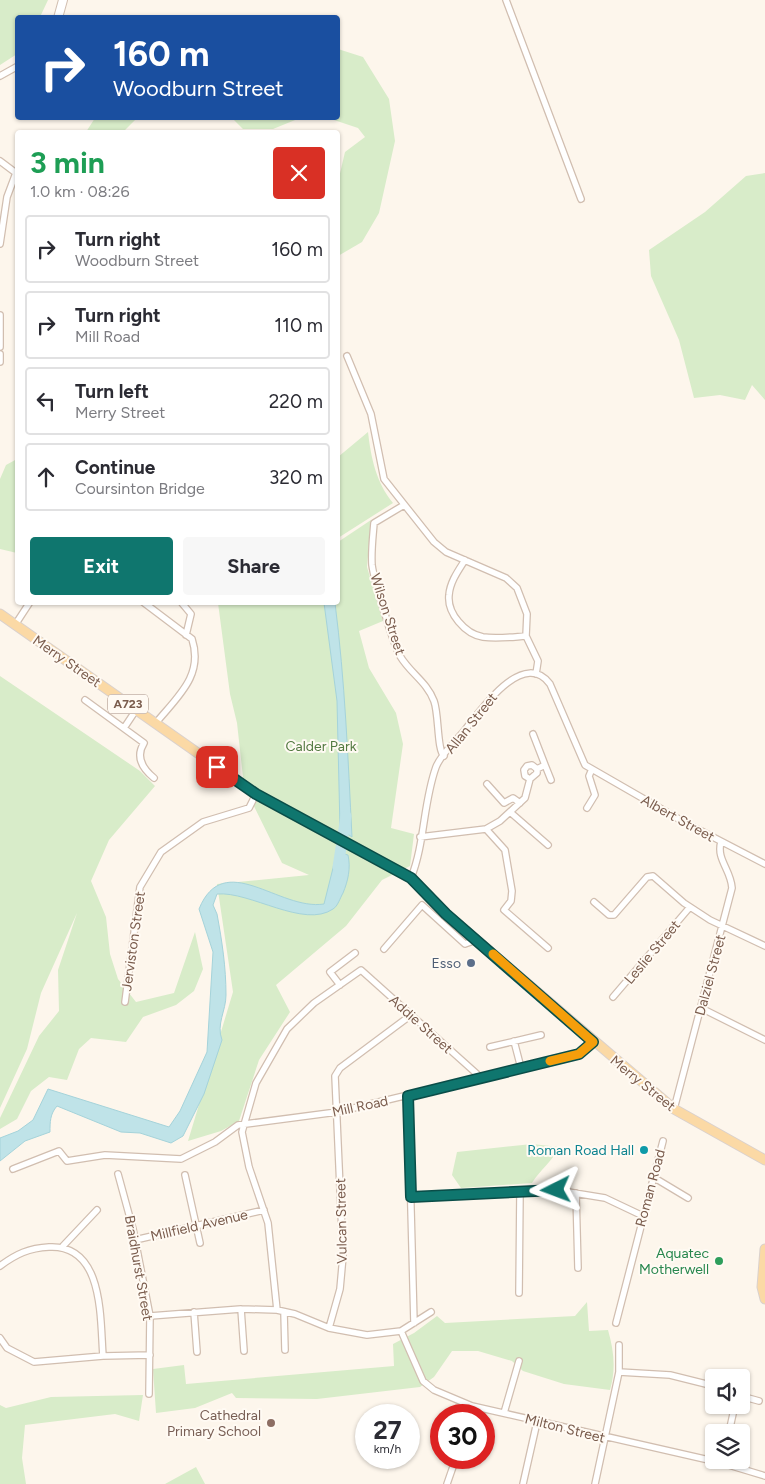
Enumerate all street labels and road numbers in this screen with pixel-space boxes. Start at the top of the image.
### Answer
street label: Wilson Street [366,571,409,657]
street label: Merry Street [29,632,104,691]
street label: Allan Street [442,690,501,757]
road number: A723 [108,694,148,714]
street label: Albert Street [638,791,717,846]
street label: Jerviston Street [118,890,149,992]
street label: Leslie Street [621,917,684,988]
street label: Dalziel Street [691,933,729,1018]
street label: Addie Street [385,992,456,1057]
street label: Merry Street [607,1052,679,1115]
street label: Mill Road [330,1092,390,1121]
street label: Roman Road [632,1148,669,1229]
street label: Vulcan Street [332,1178,351,1264]
street label: Millfield Avenue [149,1206,250,1245]
street label: Braidhurst Street [121,1214,156,1322]
street label: Milton Street [523,1410,607,1447]

